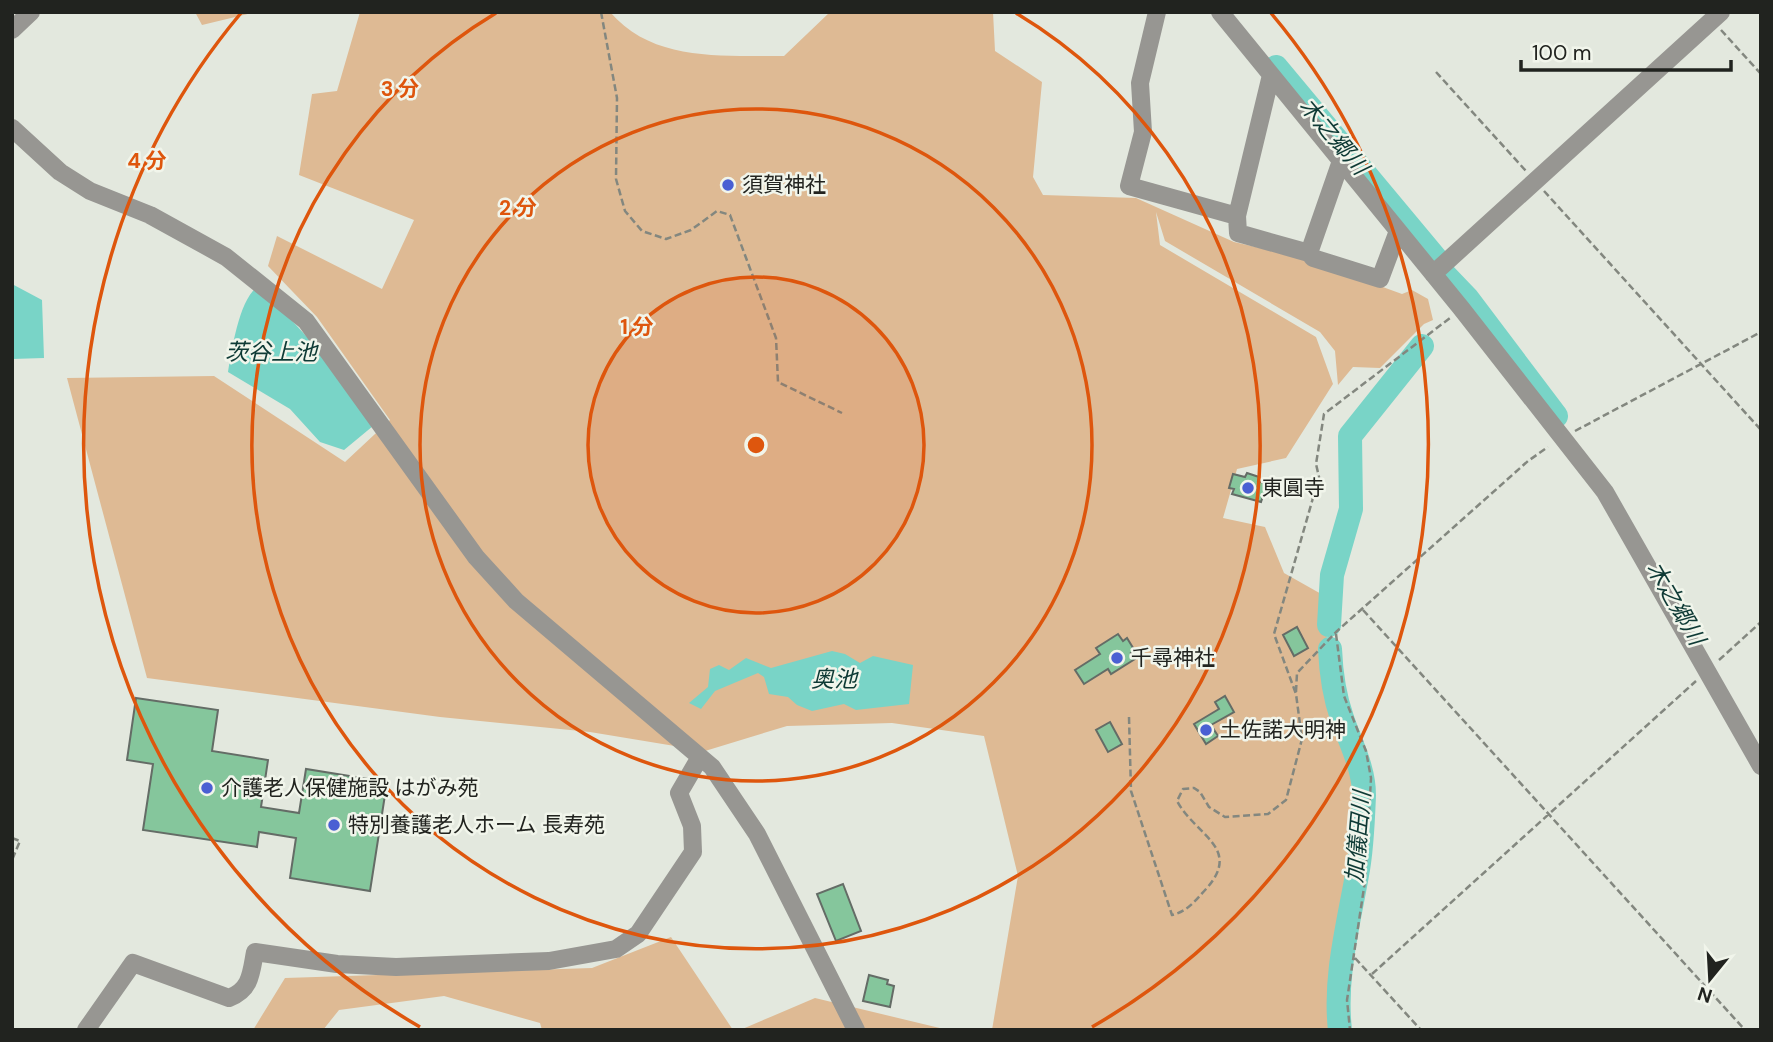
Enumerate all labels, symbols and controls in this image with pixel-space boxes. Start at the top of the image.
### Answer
scale bar [1521,28,1731,72]
text: 100 m [1532,39,1592,67]
text: 3 分 [381,75,419,103]
water label: 木之郷川 [1293,91,1377,183]
text: 4 分 [127,147,167,175]
place label: 須賀神社 [742,171,826,199]
marker: 須賀神社 [720,177,736,193]
text: 2 分 [499,194,537,222]
text: 1 分 [620,313,654,341]
water label: 茨谷上池 [225,337,319,367]
centre of rings [744,433,768,457]
place label: 東圓寺 [1262,474,1325,502]
marker: 東圓寺 [1240,480,1256,496]
water label: 木之郷川 [1640,556,1713,653]
place label: 千尋神社 [1131,644,1215,672]
marker: 千尋神社 [1109,650,1125,666]
water label: 奥池 [811,664,859,694]
place label: 土佐諾大明神 [1220,716,1346,744]
marker: 土佐諾大明神 [1198,722,1214,738]
place label: 介護老人保健施設 はがみ苑 [221,774,479,802]
marker: 介護老人保健施設 はがみ苑 [199,780,215,796]
water label: 加儀田川 [1339,787,1377,884]
place label: 特別養護老人ホーム 長寿苑 [348,811,605,839]
marker: 特別養護老人ホーム 長寿苑 [326,817,342,833]
north arrow [1675,944,1745,1014]
text: N [1694,981,1715,1009]

